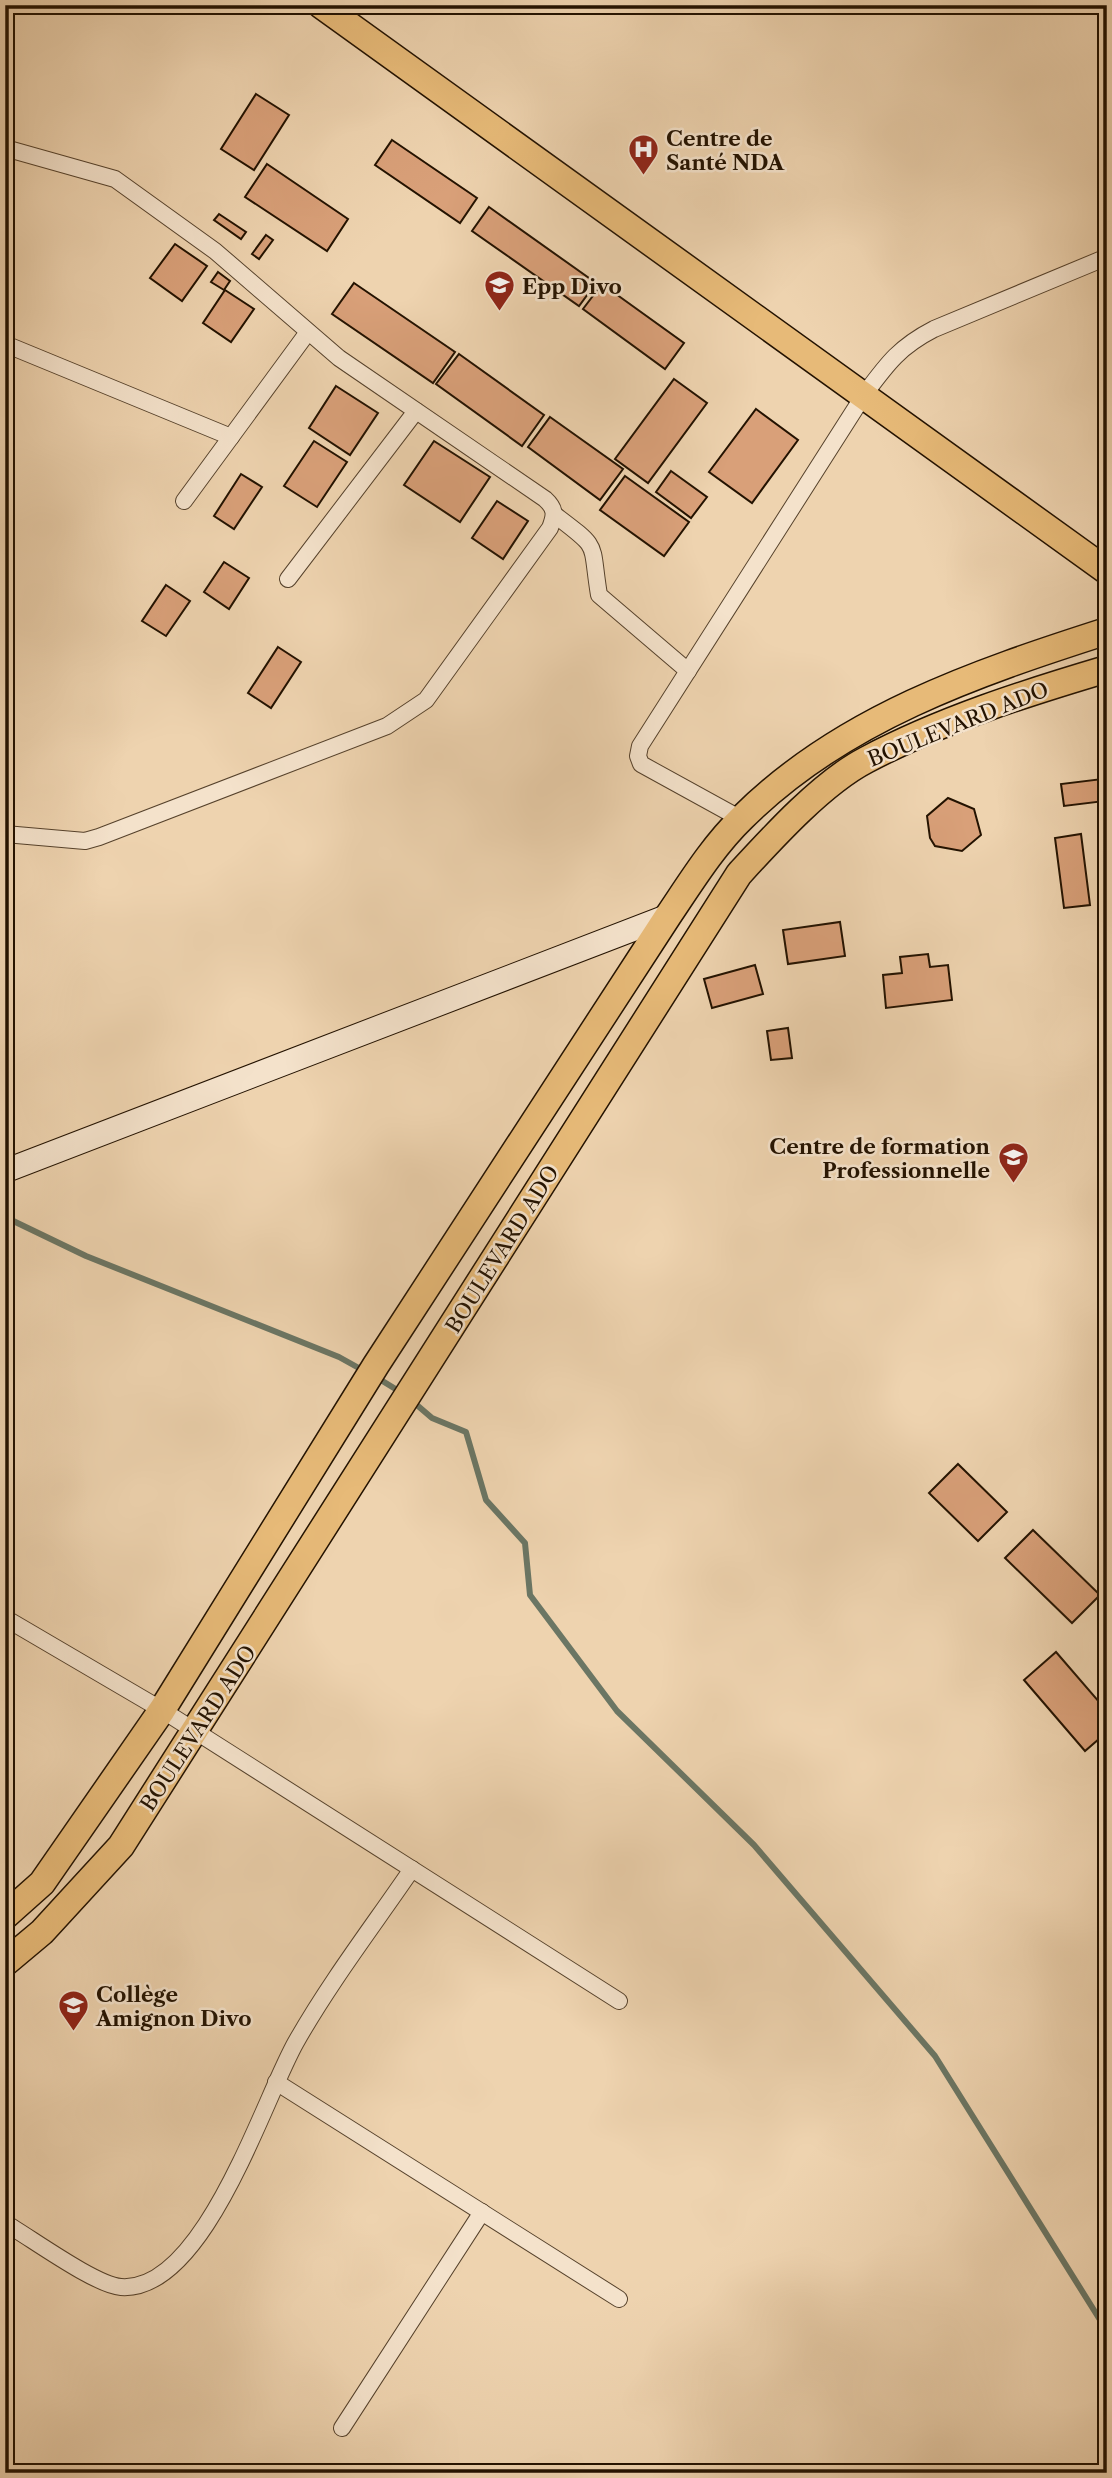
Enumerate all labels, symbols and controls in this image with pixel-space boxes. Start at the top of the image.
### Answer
place label: Centre de Santé NDA [666,126,785,175]
hospital icon: Centre de Santé NDA [626,133,660,177]
school or university icon: Epp Divo [482,269,516,313]
place label: Epp Divo [522,274,622,299]
street label: BOULEVARD ADO [864,676,1052,772]
place label: Centre de formation Professionnelle [769,1134,991,1183]
school or university icon: Centre de formation Professionnelle [996,1141,1030,1185]
street label: BOULEVARD ADO [440,1161,564,1337]
street label: BOULEVARD ADO [135,1640,261,1816]
place label: Collège Amignon Divo [95,1982,252,2031]
school or university icon: Collège Amignon Divo [56,1989,90,2033]

